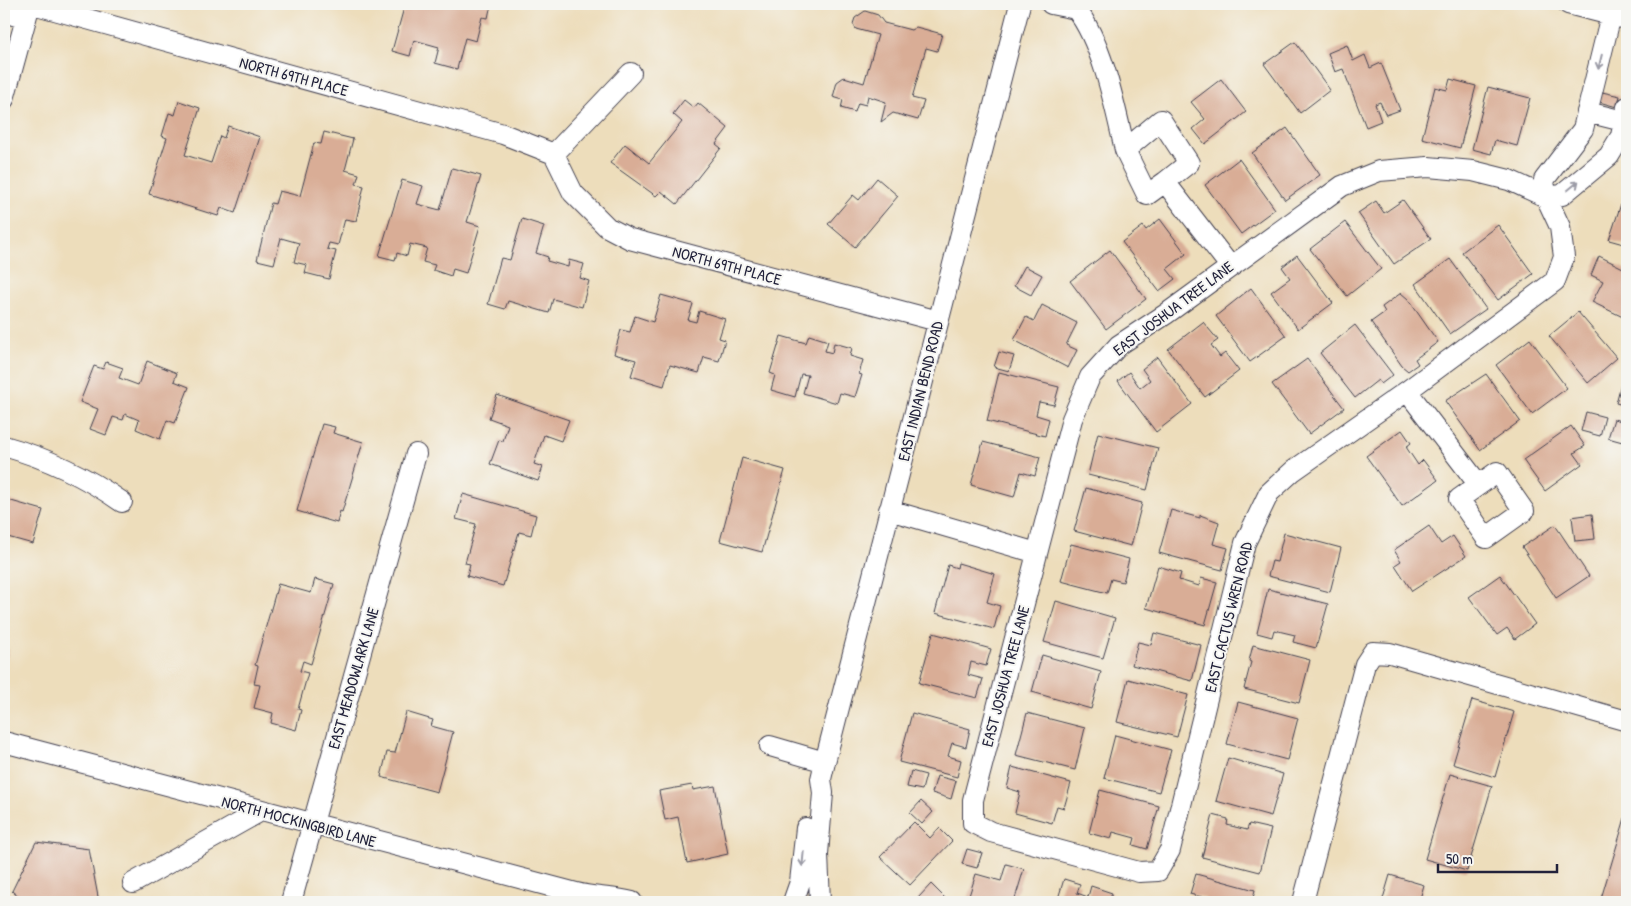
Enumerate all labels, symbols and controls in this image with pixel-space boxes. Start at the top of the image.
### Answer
street label: NORTH 69TH PLACE [237,51,351,101]
one-way arrow [1594,54,1604,70]
one-way arrow [1566,181,1579,192]
street label: NORTH 69TH PLACE [670,240,784,290]
street label: EAST JOSHUA TREE LANE [1108,256,1238,360]
street label: EAST INDIAN BEND ROAD [892,318,948,463]
street label: EAST CACTUS WREN ROAD [1199,539,1257,694]
street label: EAST JOSHUA TREE LANE [976,603,1034,749]
street label: EAST MEADOWLARK LANE [322,605,384,751]
street label: NORTH MOCKINGBIRD LANE [220,790,378,852]
scale bar [1438,841,1557,873]
text: 50 m [1446,848,1473,869]
one-way arrow [798,851,808,867]

